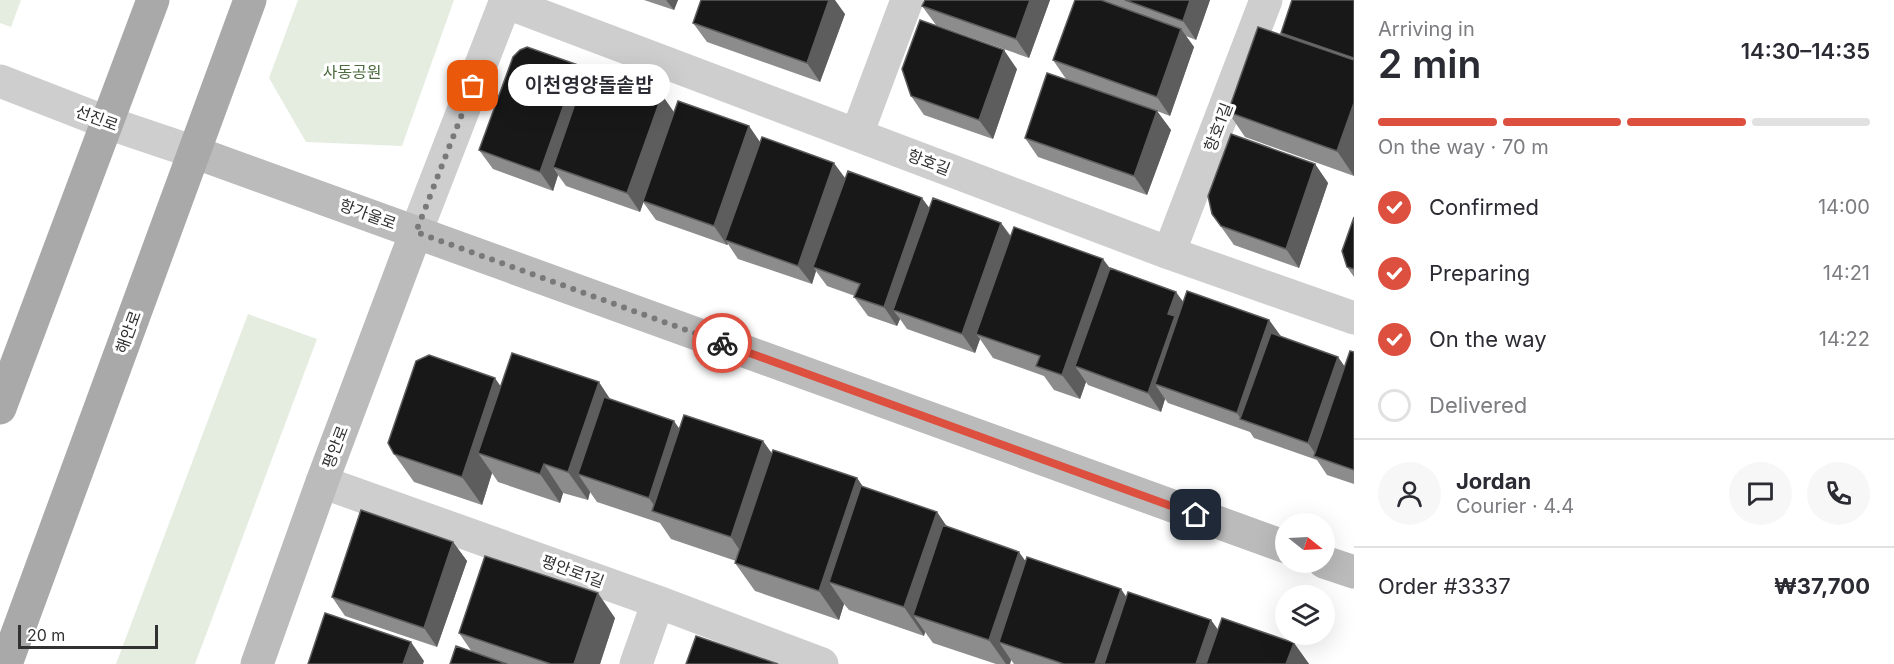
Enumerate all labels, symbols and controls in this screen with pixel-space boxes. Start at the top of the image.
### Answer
text: Arriving in [1378,17,1475,41]
text: 14:30–14:35 [1741,38,1870,64]
text: 2 min [1378,40,1481,87]
pin [447,60,498,111]
park label: 사동공원 [323,62,381,82]
callout: 이천영양돌솥밥 [509,65,671,107]
icon: bag [456,69,489,102]
text: 이천영양돌솥밥 [525,73,653,97]
street label: 항호1길 [1200,100,1236,154]
street label: 선진로 [73,101,121,135]
text: On the way · 70 m [1378,135,1549,159]
street label: 항호길 [905,145,953,179]
icon: check [1378,191,1411,224]
text: Confirmed [1429,194,1539,220]
street label: 항가울로 [337,195,399,234]
text: 14:00 [1818,195,1870,219]
icon: check [1378,257,1411,290]
text: Preparing [1429,260,1530,286]
text: 14:21 [1823,261,1870,285]
street label: 해안로 [111,308,145,356]
courier [692,313,752,373]
icon: check [1378,323,1411,356]
text: On the way [1429,326,1547,352]
icon: bike [706,327,739,360]
text: 14:22 [1819,327,1870,351]
text: Delivered [1429,392,1527,418]
street label: 평안로 [318,423,352,471]
button: person [1378,462,1441,525]
button: chat [1729,462,1792,525]
button: phone [1807,462,1870,525]
text: Jordan [1456,468,1531,494]
pin [1170,489,1221,540]
text: Courier · 4.4 [1456,494,1574,518]
icon: home [1179,498,1212,531]
north arrow [1275,513,1335,573]
map controls [1275,513,1335,645]
street label: 평안로1길 [539,550,607,592]
text: Order #3337 [1378,573,1511,599]
text: ₩37,700 [1774,573,1870,599]
button: layers [1275,585,1335,645]
scale bar [18,622,158,650]
text: 20 m [27,625,65,645]

